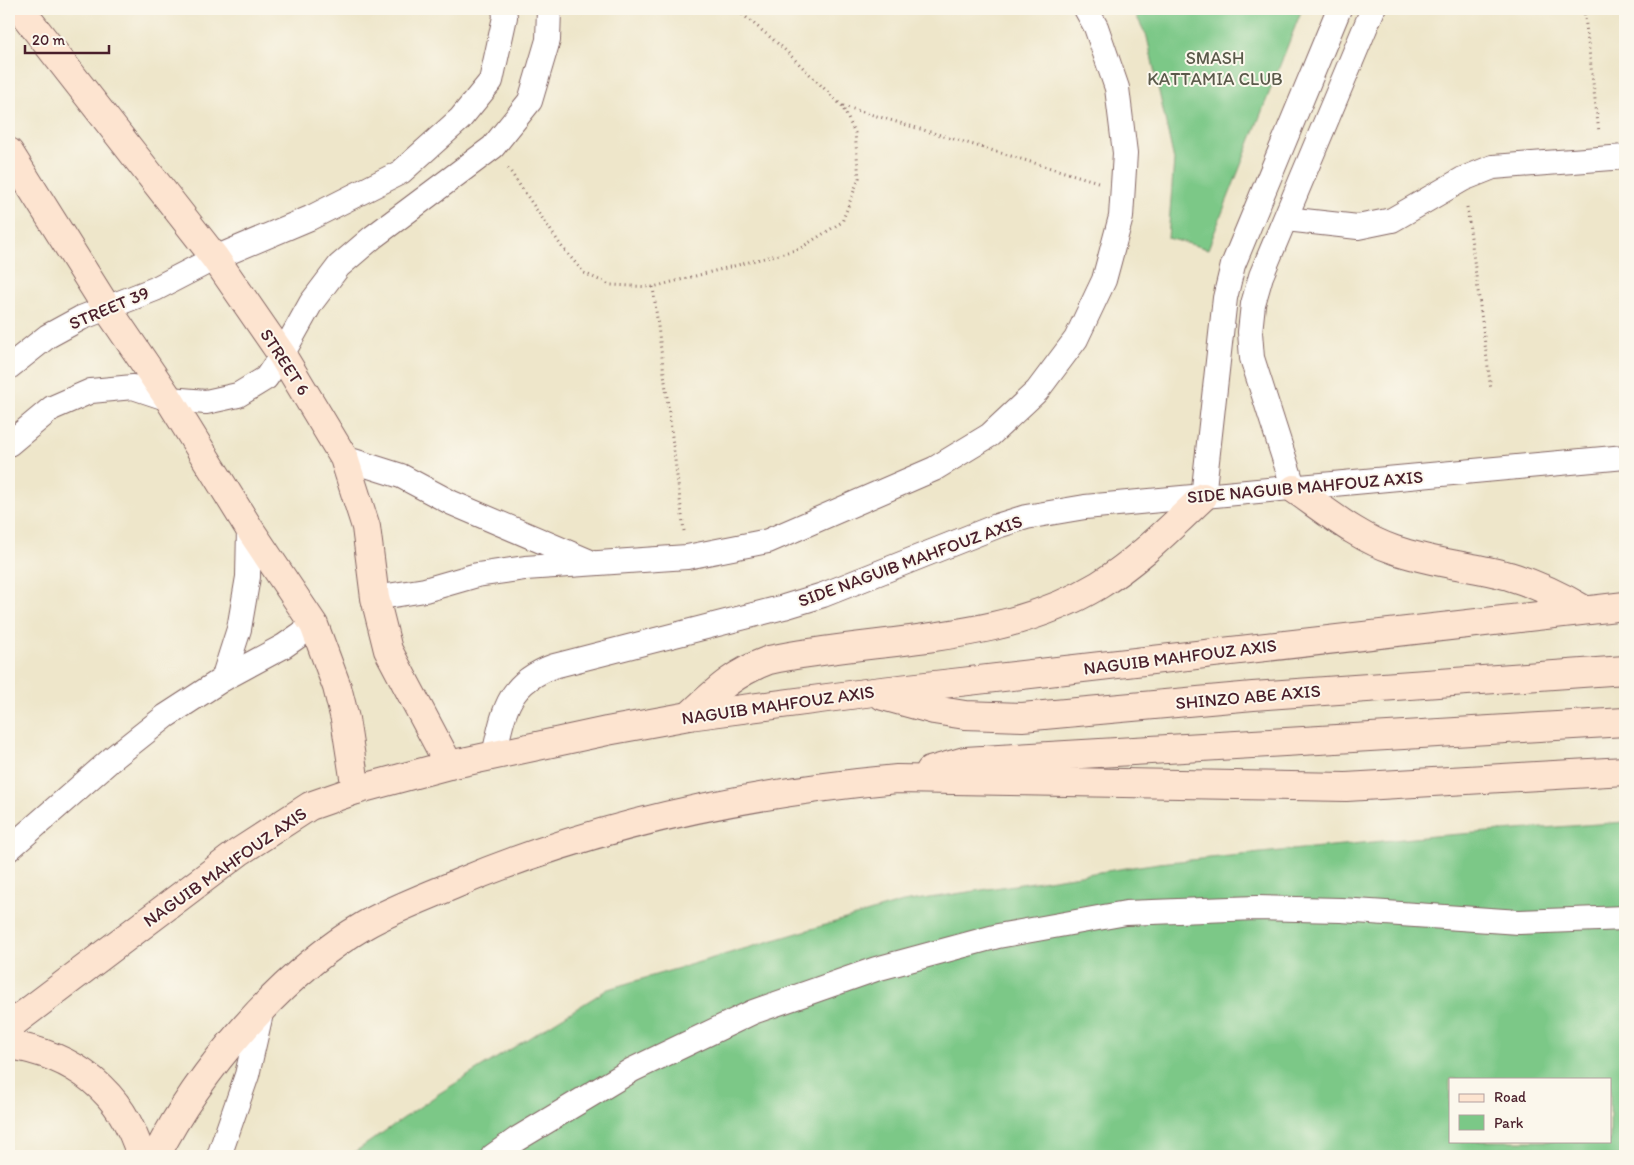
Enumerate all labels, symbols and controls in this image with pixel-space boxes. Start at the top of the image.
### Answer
scale bar [25,22,109,54]
text: 20 m [32,31,66,49]
park label: SMASH KATTAMIA CLUB [1147,47,1283,90]
street label: STREET 39 [66,281,152,335]
street label: STREET 6 [255,325,315,399]
street label: SIDE NAGUIB MAHFOUZ AXIS [1186,466,1424,508]
street label: SIDE NAGUIB MAHFOUZ AXIS [795,510,1025,612]
street label: NAGUIB MAHFOUZ AXIS [1082,634,1278,680]
street label: SHINZO ABE AXIS [1175,680,1321,714]
street label: NAGUIB MAHFOUZ AXIS [680,681,876,729]
street label: NAGUIB MAHFOUZ AXIS [139,802,311,932]
legend [1449,1078,1612,1142]
text: Road [1494,1088,1527,1106]
text: Park [1494,1114,1524,1132]

